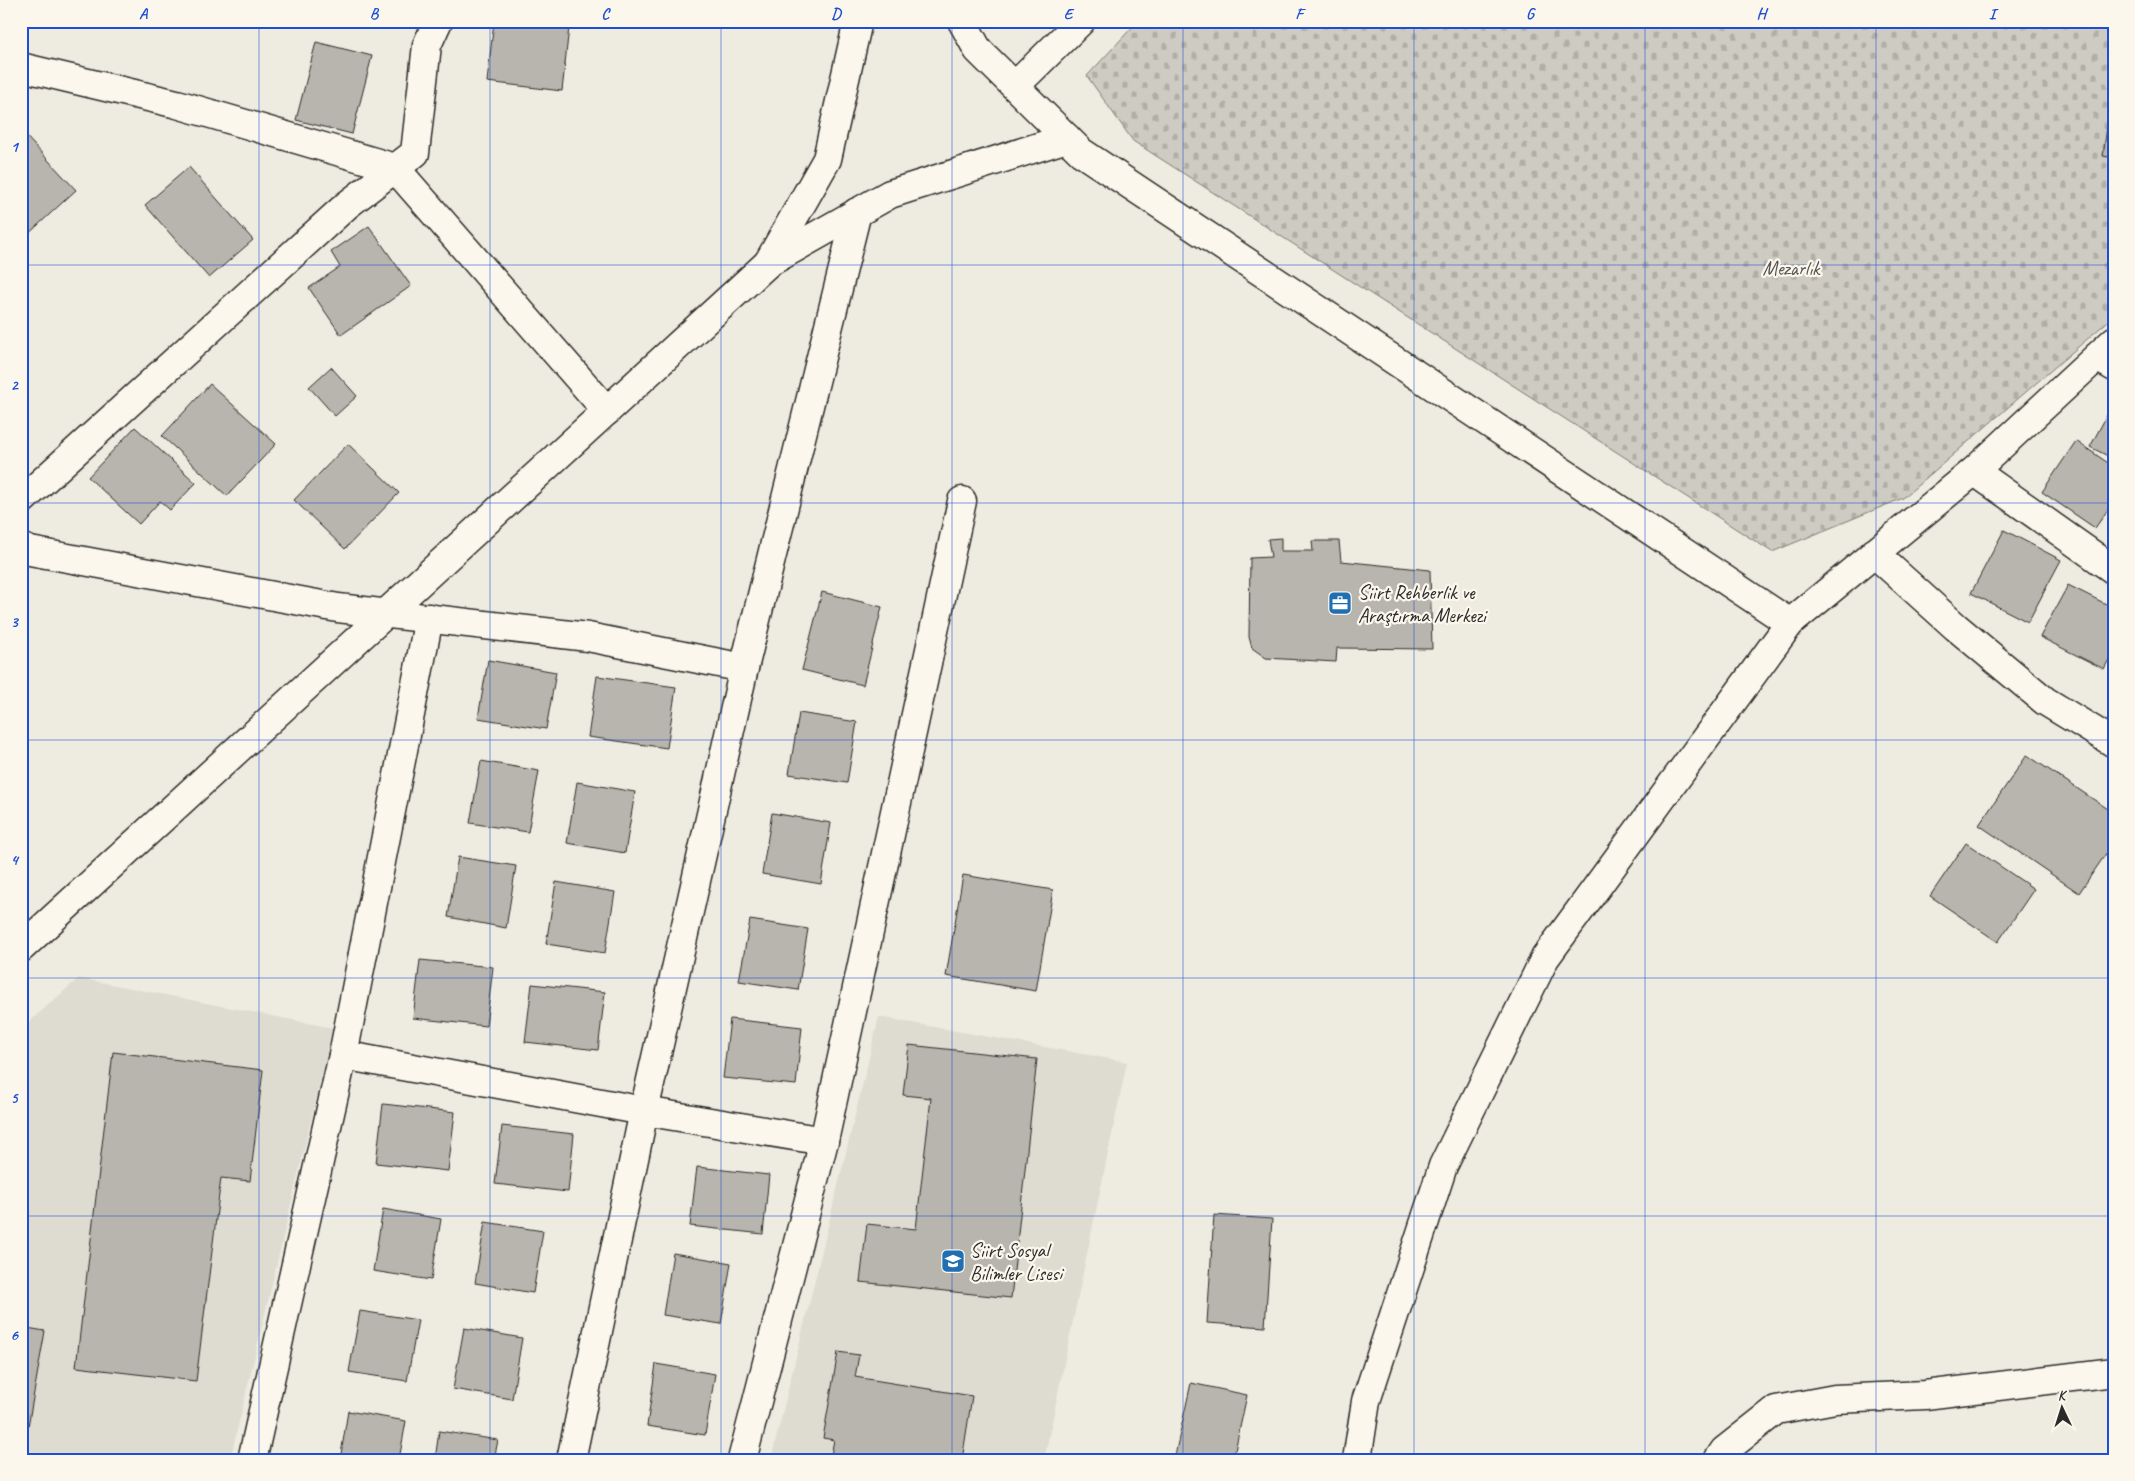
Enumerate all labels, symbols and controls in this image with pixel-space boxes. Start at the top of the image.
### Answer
text: A [139,4,149,24]
text: B [370,4,380,24]
text: C [601,4,611,24]
text: D [831,4,842,24]
text: E [1064,4,1075,24]
text: F [1295,4,1306,24]
text: G [1526,4,1536,24]
text: H [1756,4,1768,24]
text: I [1989,4,1999,24]
text: 1 [10,137,19,157]
park label: Mezarlık [1763,256,1821,281]
text: 2 [10,375,19,395]
place label: Siirt Rehberlik ve Araştırma Merkezi [1358,580,1488,628]
office icon: Siirt Rehberlik ve Araştırma Merkezi [1327,590,1353,616]
text: 3 [10,612,19,632]
text: 4 [10,850,19,870]
text: 5 [11,1088,20,1108]
place label: Siirt Sosyal Bilimler Lisesi [970,1238,1064,1286]
school or university icon: Siirt Sosyal Bilimler Lisesi [940,1248,966,1274]
text: 6 [10,1325,19,1345]
north arrow [2038,1384,2088,1434]
text: K [2057,1387,2068,1404]

